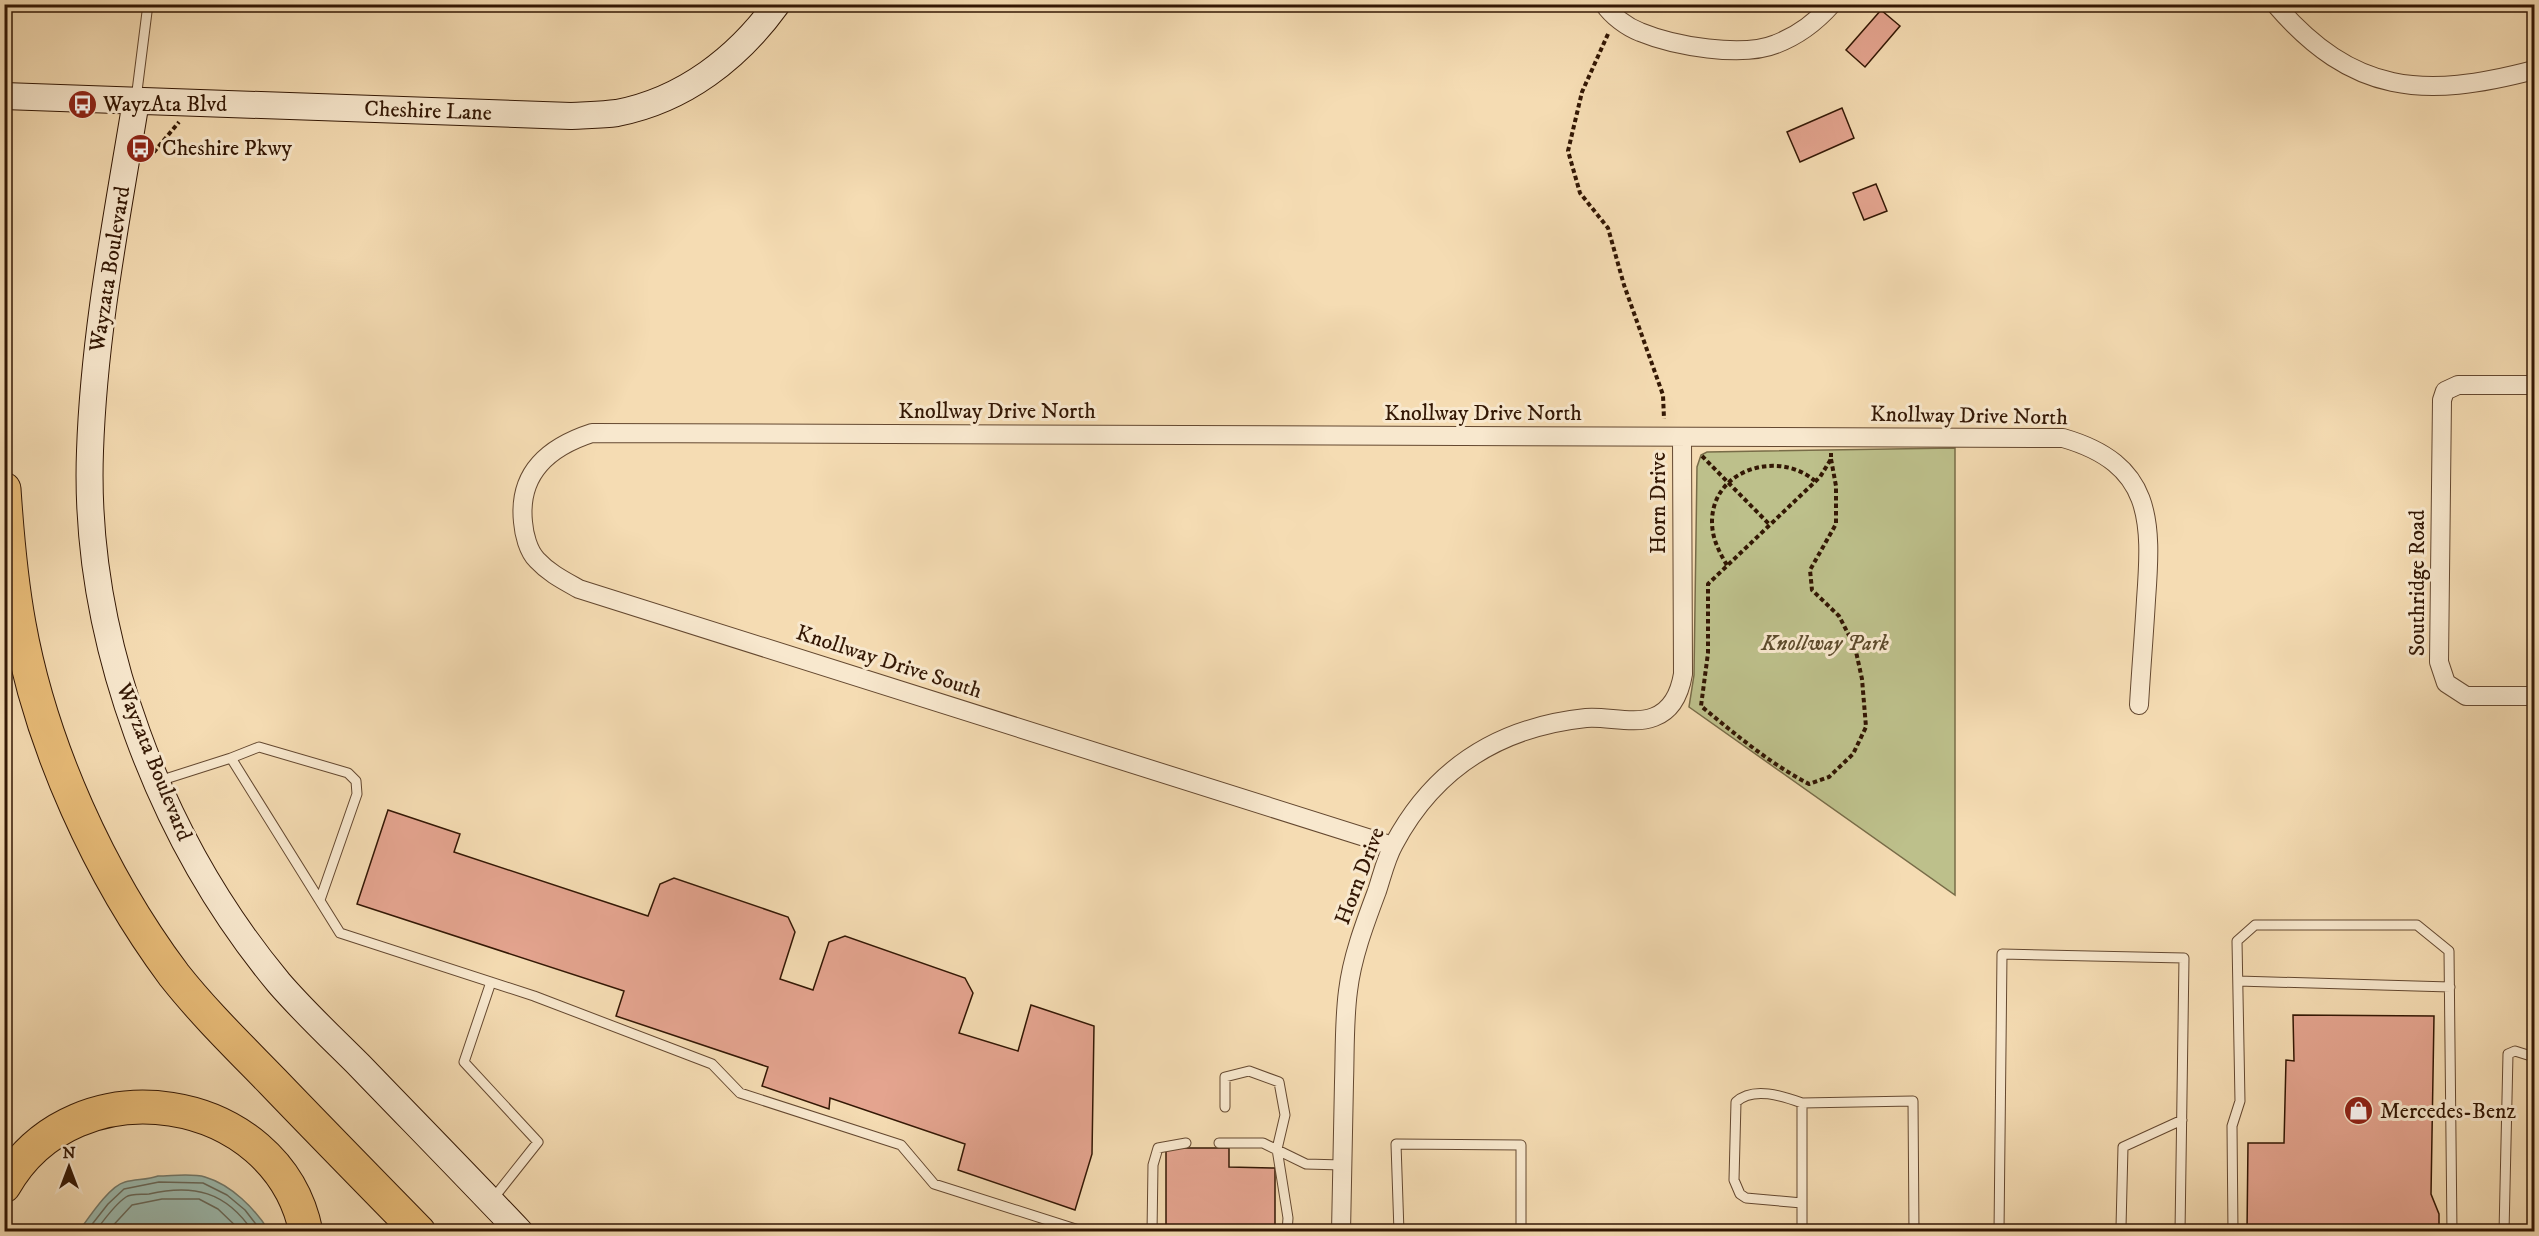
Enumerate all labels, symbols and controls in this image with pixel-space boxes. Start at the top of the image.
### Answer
bus stop icon: WayzAta Blvd [66,88,98,120]
place label: WayzAta Blvd [102,91,227,118]
street label: Cheshire Lane [364,95,492,127]
bus stop icon: Cheshire Pkwy [125,132,157,164]
place label: Cheshire Pkwy [162,135,292,162]
street label: Wayzata Boulevard [83,184,136,355]
street label: Knollway Drive North [898,398,1096,425]
street label: Knollway Drive North [1384,400,1582,427]
street label: Knollway Drive North [1870,401,2069,431]
street label: Horn Drive [1645,452,1672,554]
street label: Southridge Road [2404,510,2431,656]
street label: Knollway Drive South [793,619,986,705]
park label: Knollway Park [1760,630,1890,657]
street label: Wayzata Boulevard [110,678,198,845]
street label: Horn Drive [1329,823,1391,929]
shop icon: Mercedes-Benz [2343,1095,2375,1127]
place label: Mercedes-Benz [2380,1098,2516,1125]
north arrow [39,1137,99,1197]
text: N [62,1143,76,1163]

